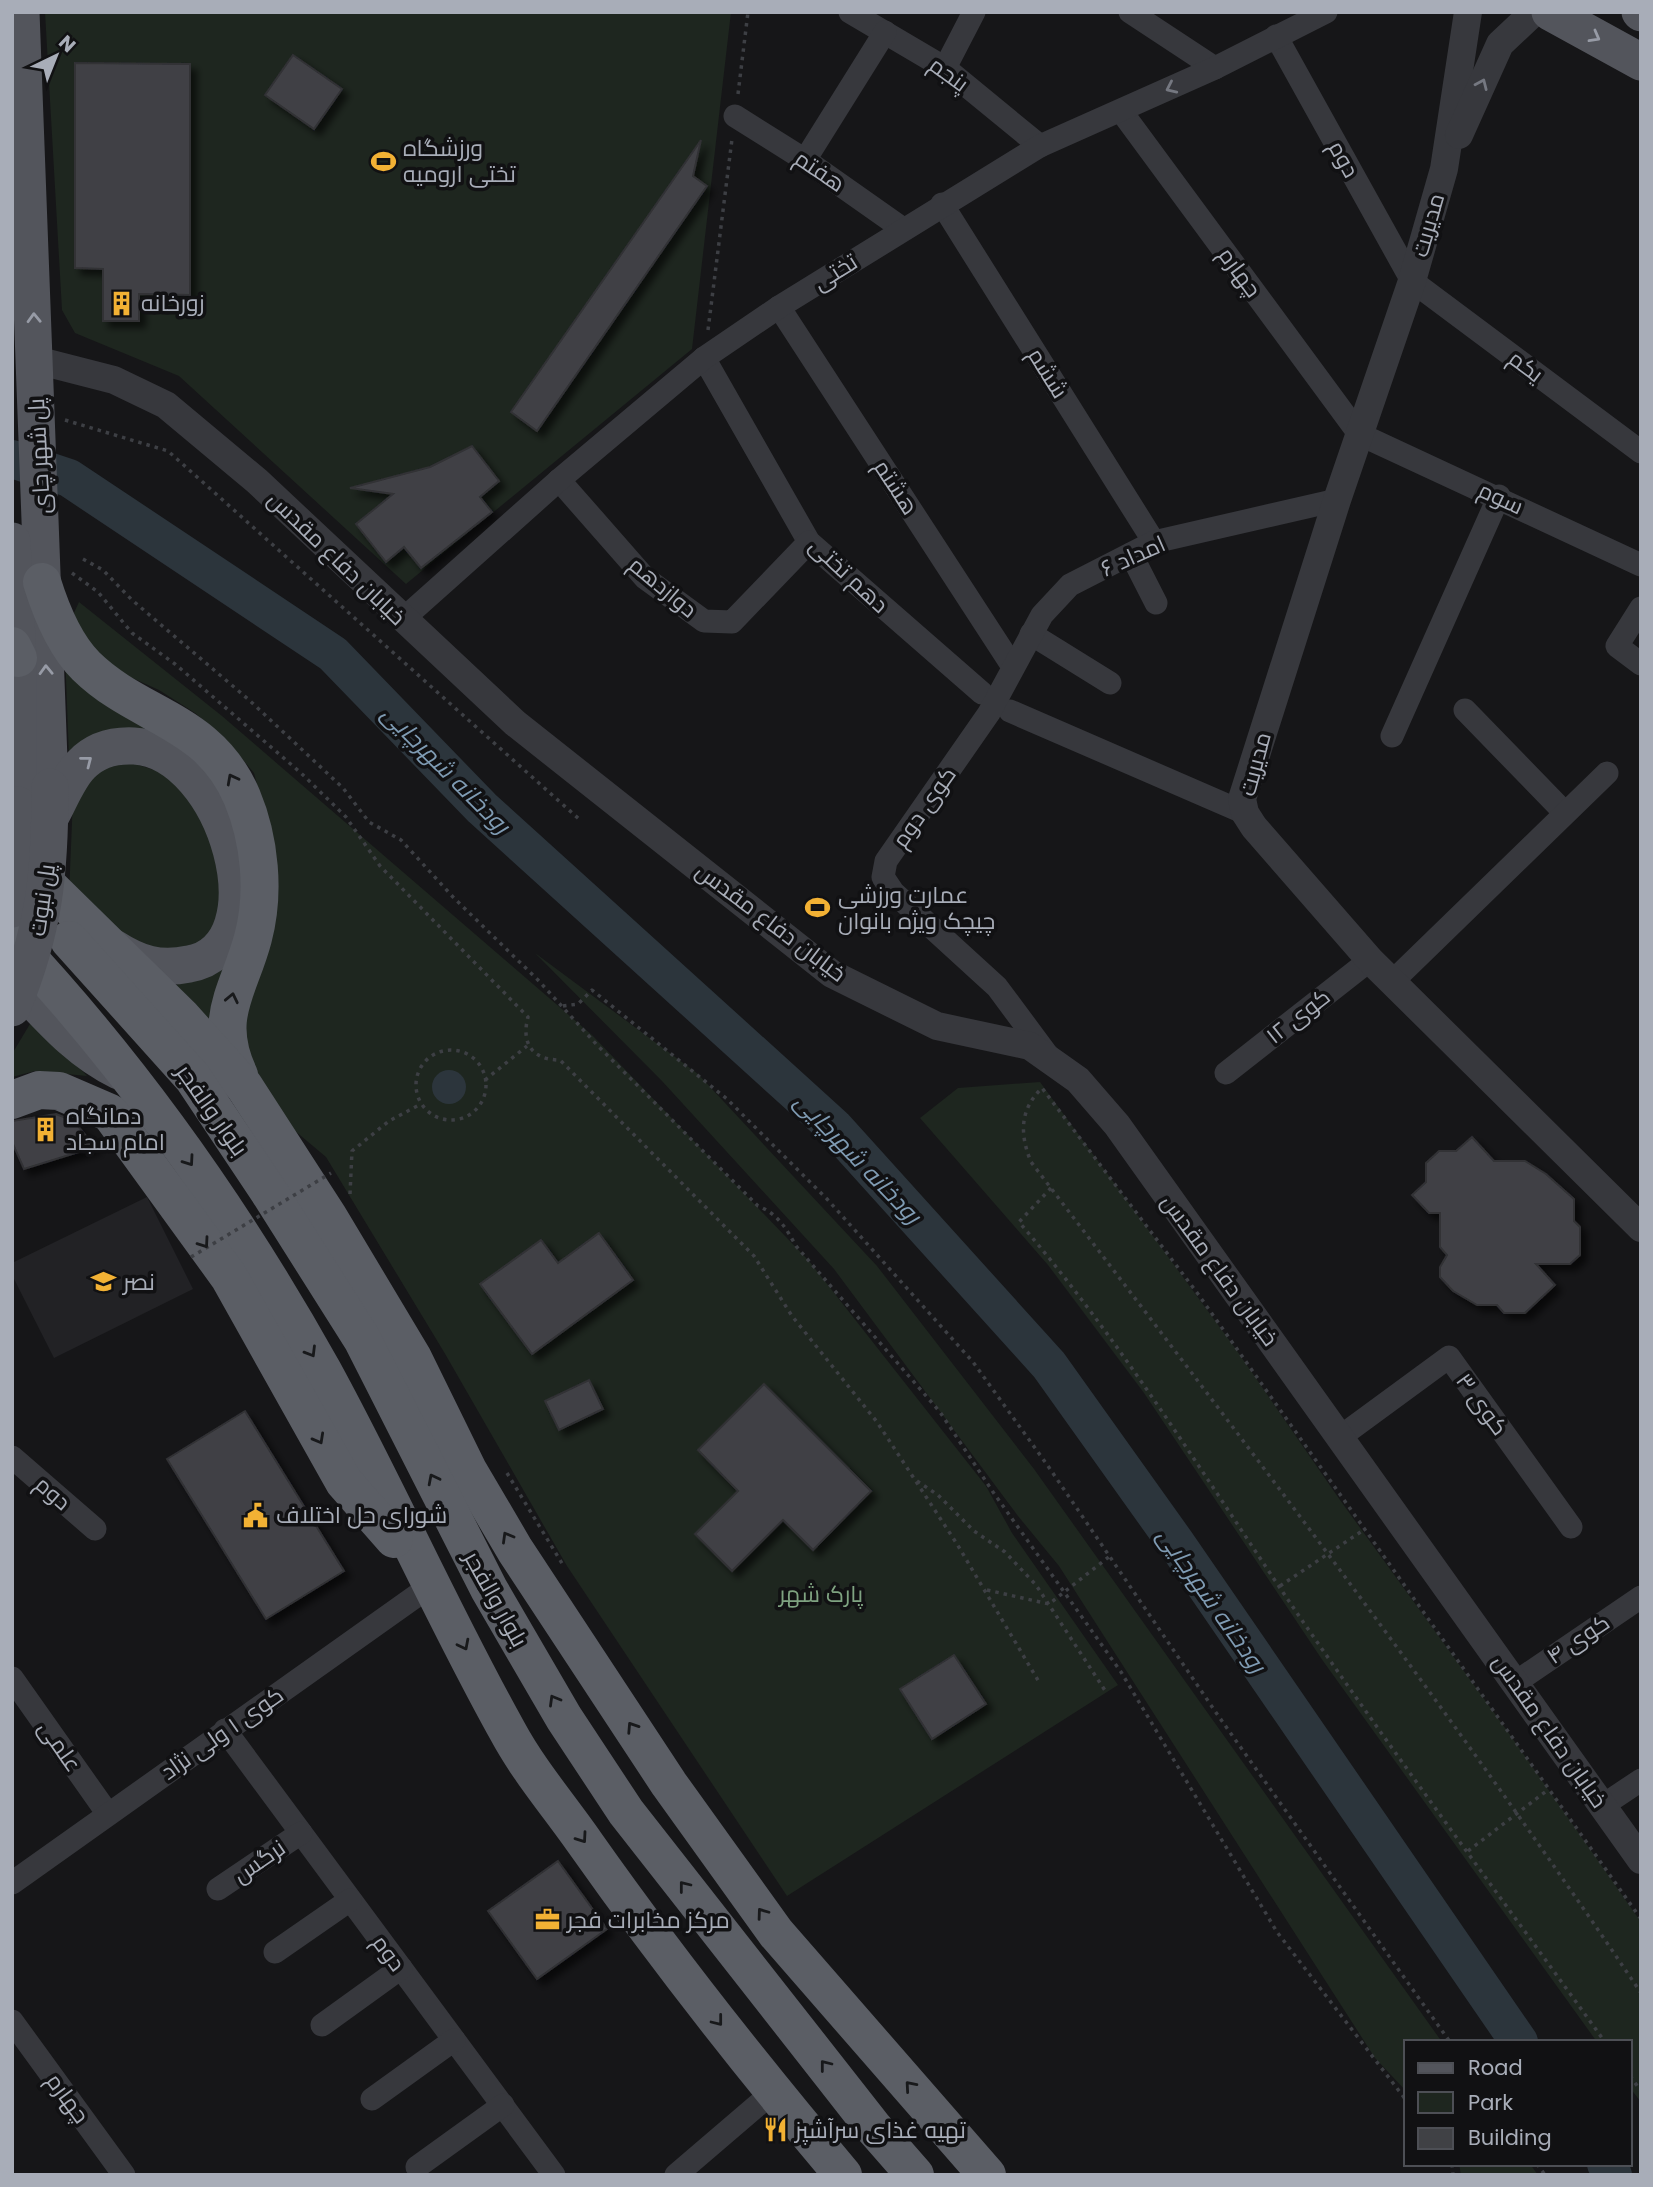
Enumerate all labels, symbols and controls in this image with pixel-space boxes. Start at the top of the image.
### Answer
north arrow [21,21,91,91]
text: N [53,29,82,59]
one-way arrow [1588,29,1600,42]
street label: پنجم [923,49,975,99]
one-way arrow [1474,79,1488,92]
one-way arrow [1166,80,1178,94]
place label: ورزشگاه تختی ارومیه [403,132,516,190]
street label: دوم [1321,135,1367,183]
street label: هفتم [788,142,852,200]
sports icon: ورزشگاه تختی ارومیه [369,147,397,175]
street label: مدیریت [1404,189,1452,261]
street label: چهارم [1211,240,1269,304]
street label: تختی [807,246,863,298]
place label: زورخانه [141,287,205,319]
building icon: زورخانه [107,289,135,317]
one-way arrow [27,313,42,324]
street label: ششم [1020,342,1076,404]
street label: یکم [1502,342,1550,390]
street label: پل شهر چای [20,397,58,515]
street label: هشتم [866,453,926,521]
street label: سوم [1473,474,1529,522]
street label: خیابان دفاع مقدس [261,484,413,632]
street label: امداد ۶ [1096,528,1170,584]
street label: دهم تختی [802,530,896,620]
street label: دوازدهم [622,549,704,625]
one-way arrow [38,664,53,675]
water label: رودخانه شهرچایی [374,697,519,842]
street label: مدیریت [1231,728,1279,800]
one-way arrow [80,756,92,769]
street label: کوی دوم [884,760,964,854]
one-way arrow [227,774,241,787]
street label: خیابان دفاع مقدس [689,855,853,989]
street label: پل نبوت [21,862,63,938]
place label: عمارت ورزشی چیچک ویژه بانوان [838,879,995,937]
sports icon: عمارت ورزشی چیچک ویژه بانوان [804,894,832,922]
street label: کوی ۱۲ [1259,981,1337,1051]
one-way arrow [224,992,238,1004]
street label: بلوار والفجر [168,1056,255,1162]
water label: رودخانه شهرچایی [787,1085,930,1232]
place label: دمانگاه امام سجاد [66,1100,165,1158]
building icon: دمانگاه امام سجاد [32,1115,60,1143]
one-way arrow [181,1153,193,1166]
street label: خیابان دفاع مقدس [1154,1187,1286,1353]
one-way arrow [196,1235,209,1248]
place label: نصر [121,1266,155,1298]
school or university icon: نصر [89,1268,117,1296]
one-way arrow [303,1345,316,1358]
street label: کوی ۳ [1448,1366,1516,1442]
one-way arrow [311,1431,324,1444]
street label: دوم [28,1468,78,1518]
one-way arrow [427,1474,441,1486]
place label: شورای حل اختلاف [276,1499,447,1531]
public building icon: شورای حل اختلاف [242,1501,270,1529]
water label: رودخانه شهرچایی [1150,1521,1275,1680]
one-way arrow [502,1531,515,1544]
street label: بلوار والفجر [455,1543,536,1653]
park label: پارک شهر [777,1578,863,1610]
street label: کوی ۴ [1540,1606,1616,1672]
one-way arrow [455,1638,469,1650]
street label: خیابان دفاع مقدس [1485,1648,1615,1814]
street label: کوی ۱ ولی نژاد [154,1679,290,1787]
one-way arrow [549,1695,562,1708]
street label: علمی [31,1714,89,1778]
one-way arrow [627,1722,640,1735]
one-way arrow [574,1831,587,1844]
street label: نرگس [226,1832,292,1890]
one-way arrow [680,1882,693,1894]
place label: مرکز مخابرات فجر [565,1904,730,1936]
office icon: مرکز مخابرات فجر [533,1906,561,1934]
one-way arrow [758,1908,770,1921]
street label: دوم [365,1928,413,1978]
one-way arrow [709,2013,722,2026]
legend [1404,2040,1632,2166]
text: Road [1468,2053,1523,2082]
one-way arrow [820,2061,833,2073]
street label: چهارم [39,2066,97,2130]
one-way arrow [906,2081,918,2094]
text: Park [1468,2088,1513,2117]
place label: تهیه غذای سرآشپز [793,2114,966,2146]
restaurant icon: تهیه غذای سرآشپز [761,2116,789,2144]
text: Building [1468,2123,1552,2152]

